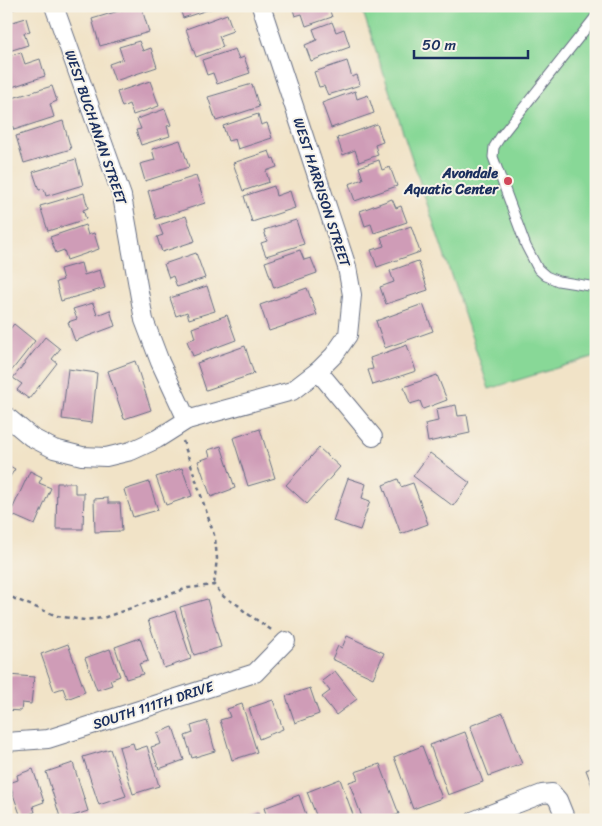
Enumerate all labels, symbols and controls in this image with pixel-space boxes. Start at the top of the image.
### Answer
scale bar [414,28,528,60]
text: 50 m [422,32,457,58]
street label: WEST BUCHANAN STREET [57,46,134,209]
street label: WEST HARRISON STREET [286,114,358,271]
place label: Avondale Aquatic Center [403,161,499,202]
marker: Avondale Aquatic Center [502,175,514,187]
street label: SOUTH 111TH DRIVE [89,674,218,737]

